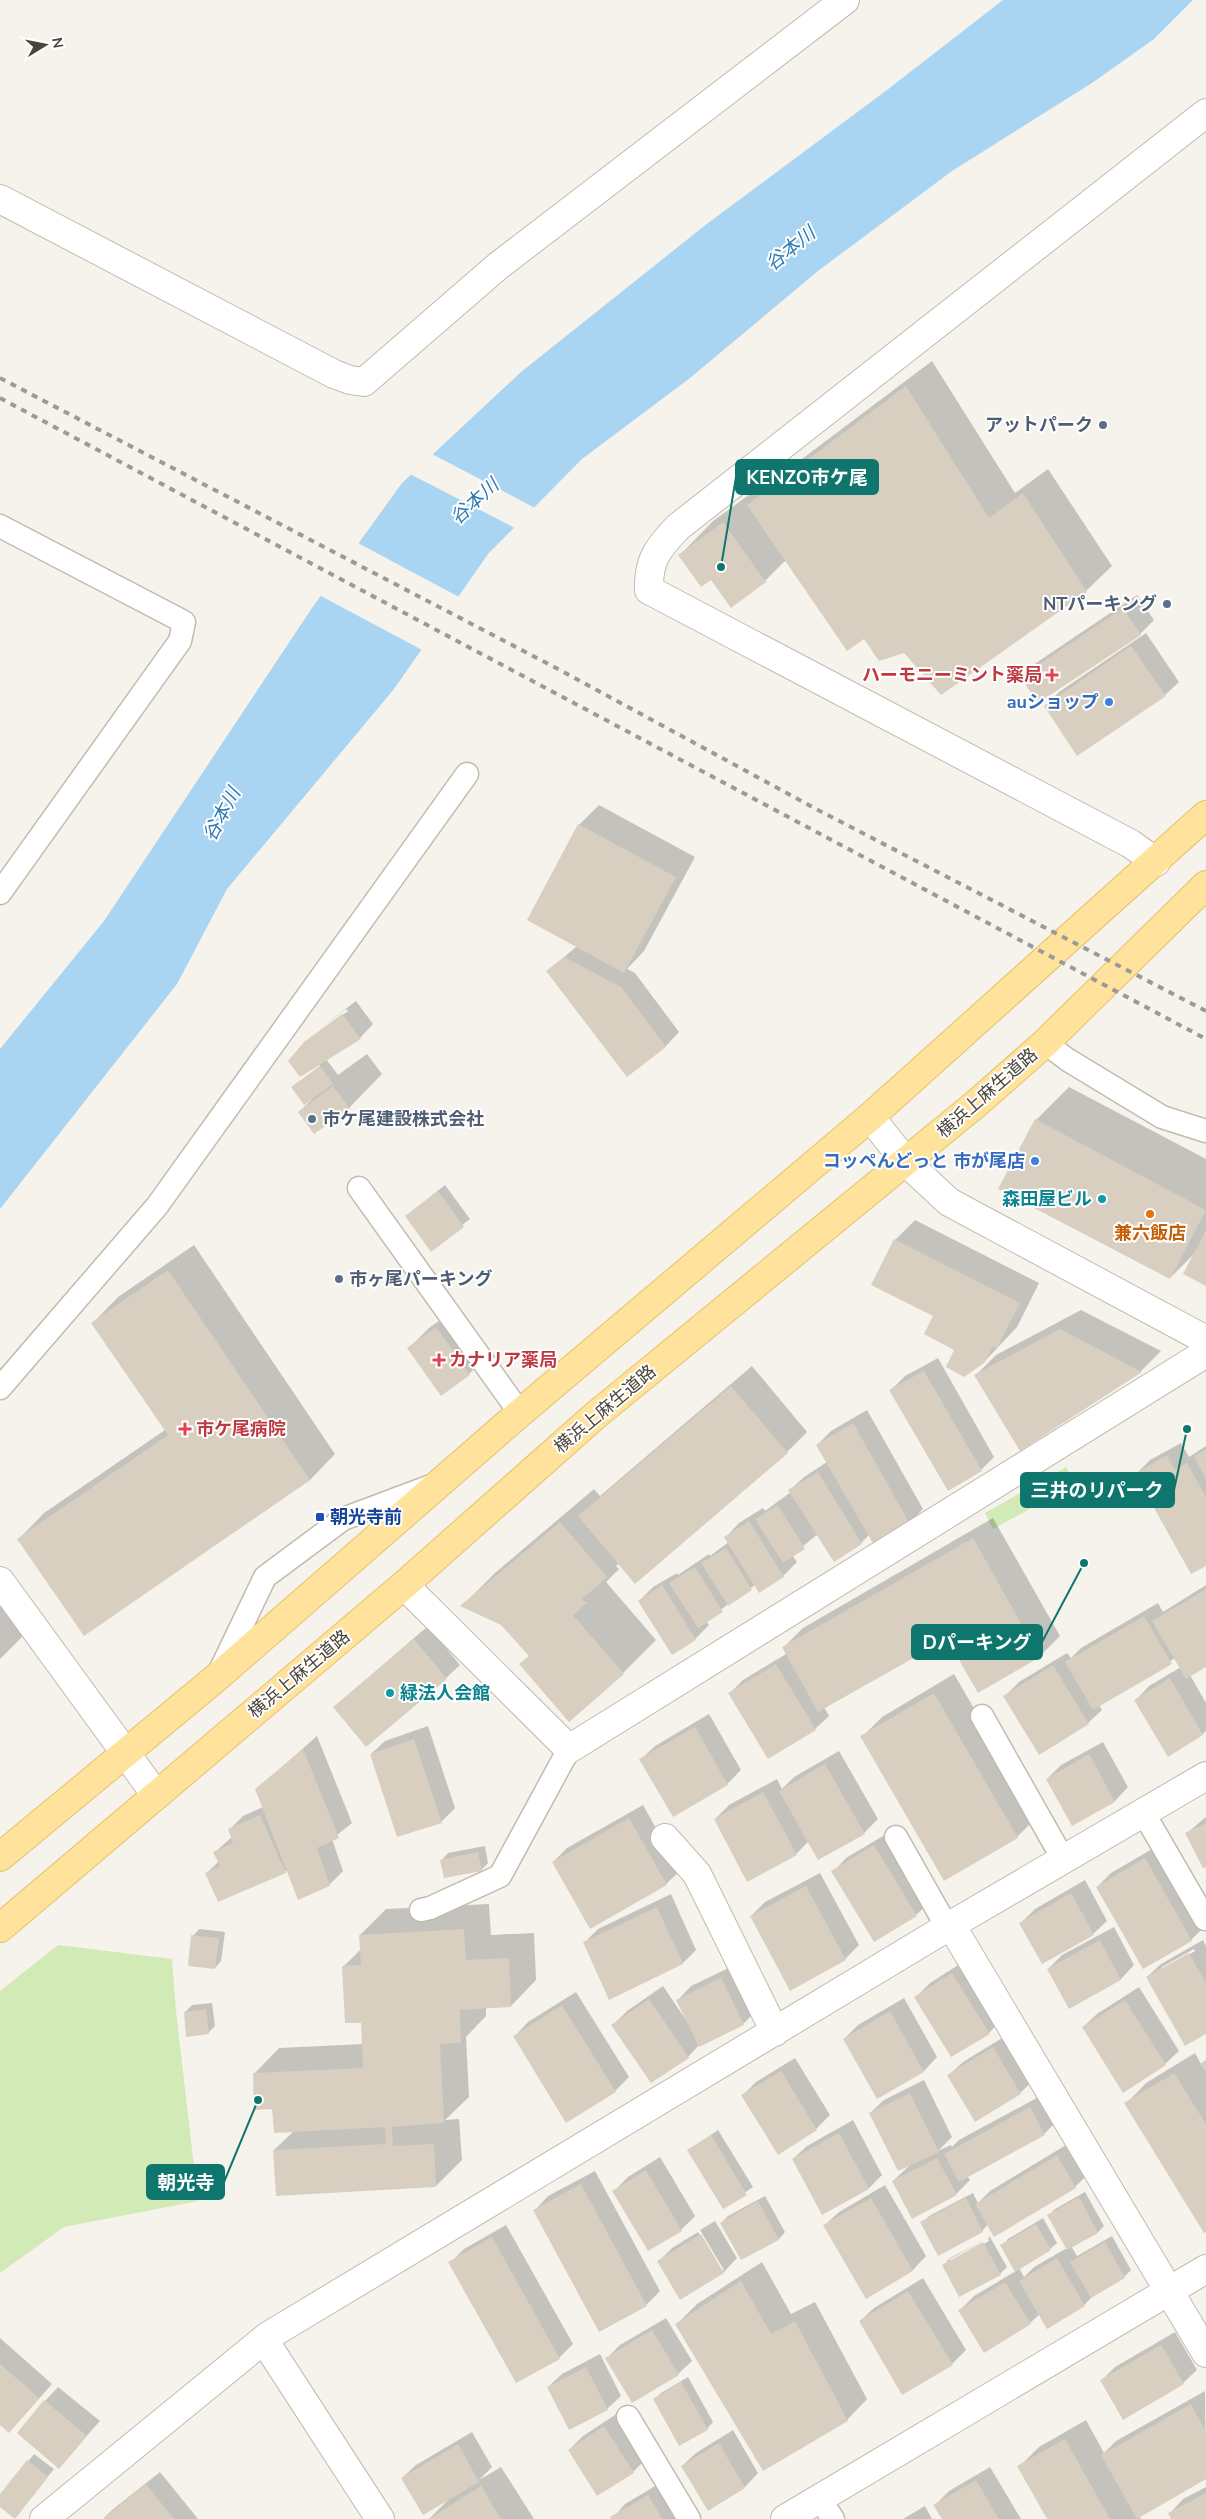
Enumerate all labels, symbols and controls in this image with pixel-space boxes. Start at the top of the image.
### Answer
north arrow [20,20,70,70]
text: N [47,36,68,50]
water label: 谷本川 [760,219,823,277]
place label: アットパーク [985,413,1093,437]
marker: アットパーク [1097,419,1109,431]
callout: KENZO市ケ尾 [736,460,878,494]
text: KENZO市ケ尾 [746,465,868,491]
water label: 谷本川 [445,472,506,530]
place label: NTパーキング [1043,592,1157,616]
marker: NTパーキング [1161,598,1173,610]
place label: ハーモニーミント薬局 [862,663,1042,687]
marker: ハーモニーミント薬局 [1046,669,1058,681]
place label: auショップ [1007,690,1099,714]
marker: auショップ [1103,696,1115,708]
water label: 谷本川 [197,781,248,846]
street label: 横浜上麻生道路 [932,1043,1042,1143]
place label: 市ケ尾建設株式会社 [322,1107,484,1131]
marker: 市ケ尾建設株式会社 [306,1113,318,1125]
place label: コッペんどっと 市が尾店 [823,1149,1025,1173]
marker: コッペんどっと 市が尾店 [1029,1155,1041,1167]
place label: 森田屋ビル [1002,1187,1092,1211]
marker: 森田屋ビル [1096,1193,1108,1205]
marker: 兼六飯店 [1144,1208,1156,1220]
place label: 兼六飯店 [1114,1221,1186,1245]
place label: 市ヶ尾パーキング [349,1267,492,1291]
marker: 市ヶ尾パーキング [333,1273,345,1285]
place label: カナリア薬局 [449,1348,557,1372]
marker: カナリア薬局 [433,1354,445,1366]
street label: 横浜上麻生道路 [549,1359,661,1459]
place label: 市ケ尾病院 [196,1417,286,1441]
marker: 市ケ尾病院 [178,1422,192,1436]
callout: 三井のリパーク [1021,1473,1174,1507]
text: 三井のリパーク [1030,1478,1164,1504]
place label: 朝光寺前 [330,1505,402,1529]
marker: 朝光寺前 [314,1511,326,1523]
street label: 横浜上麻生道路 [243,1624,355,1724]
callout: Dパーキング [912,1625,1042,1659]
text: Dパーキング [923,1630,1031,1656]
place label: 緑法人会館 [400,1681,490,1705]
marker: 緑法人会館 [384,1687,396,1699]
callout: 朝光寺 [147,2165,224,2199]
text: 朝光寺 [157,2170,215,2196]

